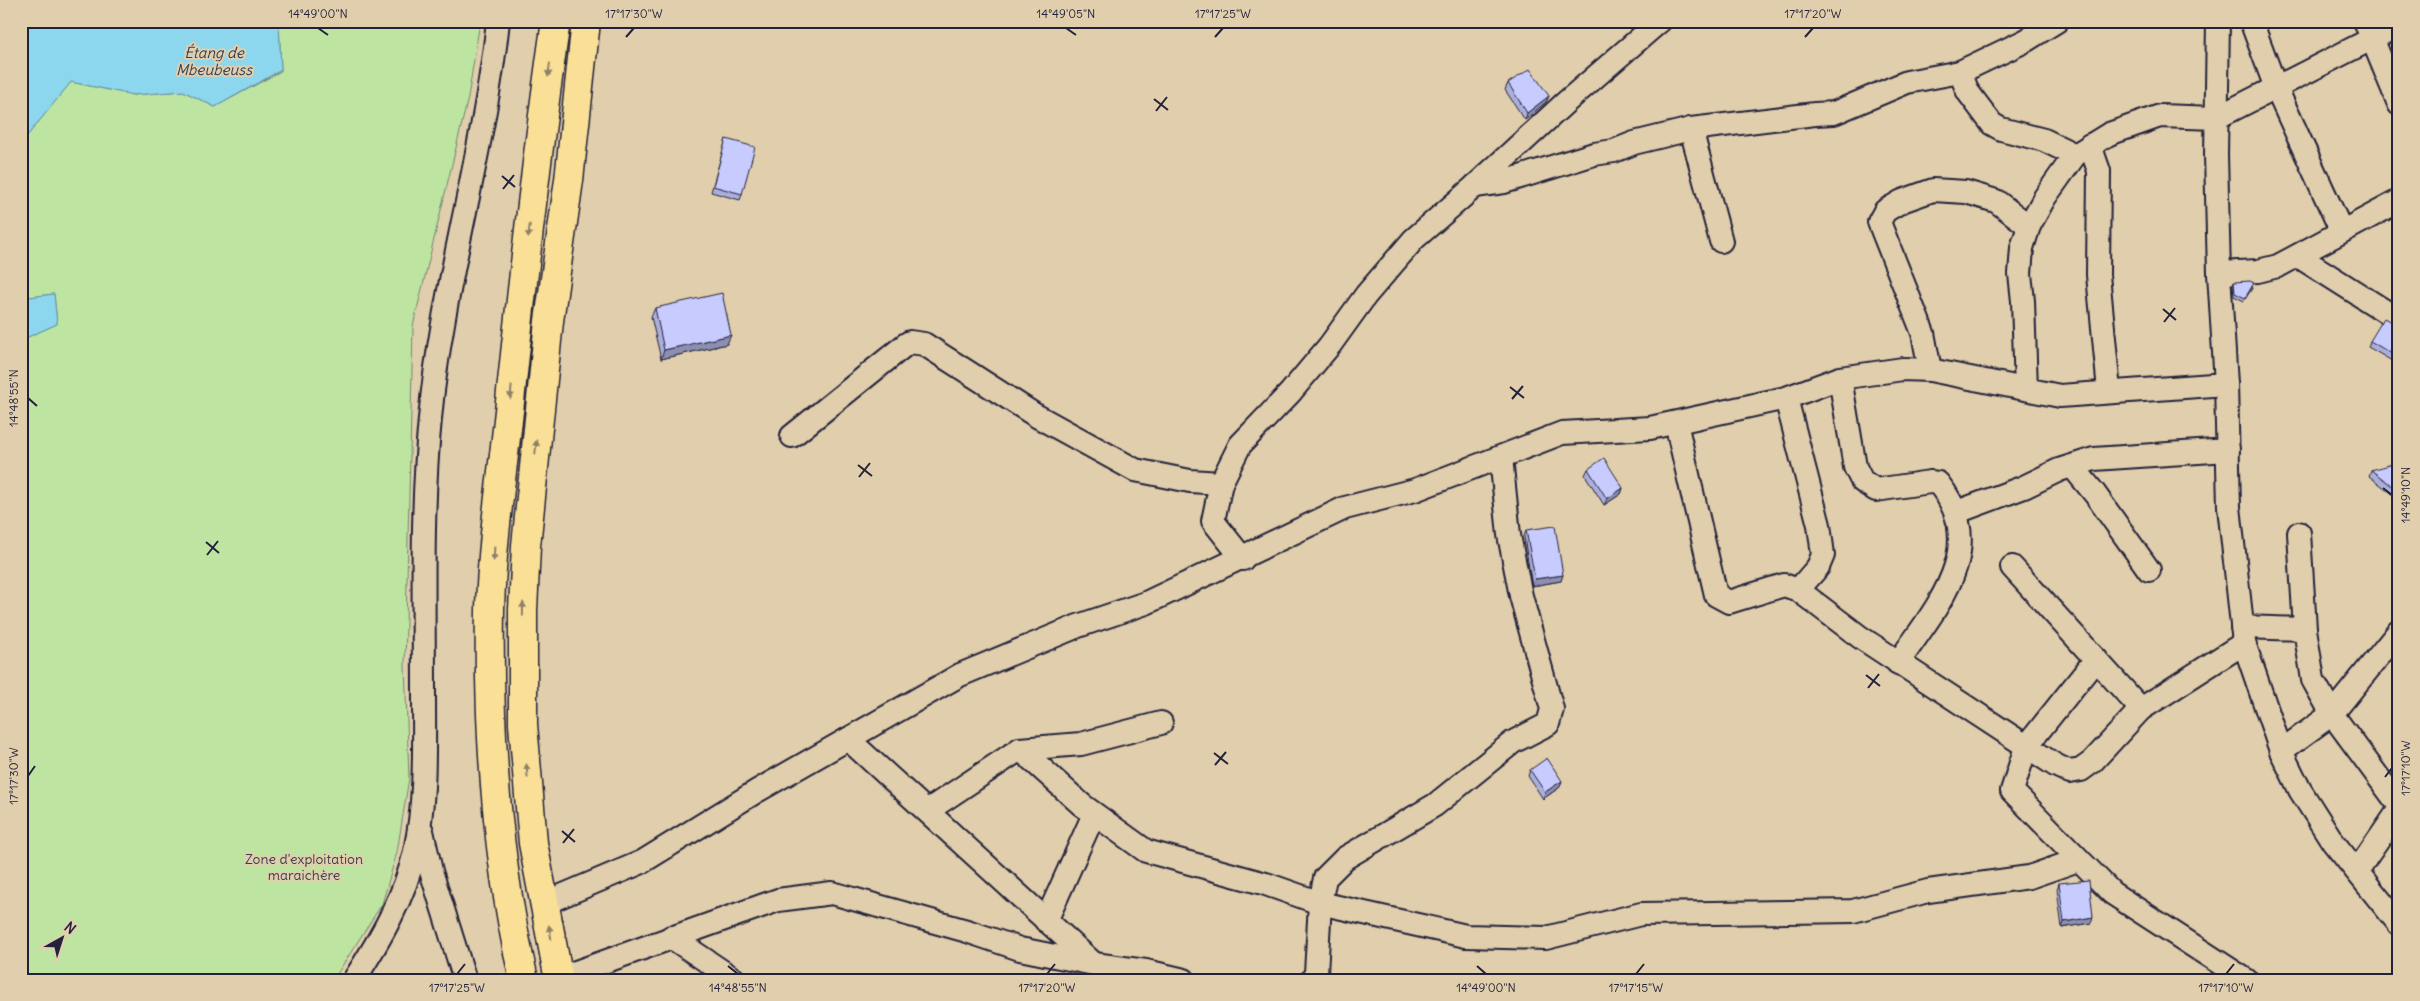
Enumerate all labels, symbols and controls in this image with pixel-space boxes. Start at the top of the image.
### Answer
text: 14°49'00"N [288,6,348,21]
text: 17°17'30"W [605,6,663,21]
text: 14°49'05"N [1037,6,1095,21]
text: 17°17'25"W [1195,6,1251,21]
text: 17°17'20"W [1784,6,1842,21]
water label: Étang de Mbeubeuss [176,43,253,79]
one-way arrow [545,62,553,78]
one-way arrow [525,223,533,239]
text: 14°48'55"N [6,369,21,427]
one-way arrow [507,385,515,401]
one-way arrow [532,439,540,455]
text: 14°49'10"N [2398,467,2413,523]
one-way arrow [489,546,497,562]
one-way arrow [520,601,528,617]
text: 17°17'10"W [2398,740,2413,796]
text: 17°17'30"W [6,747,21,805]
one-way arrow [523,763,531,779]
park label: Zone d'exploitation maraichère [245,850,363,884]
north arrow [38,914,88,964]
text: N [61,918,80,938]
one-way arrow [546,923,554,939]
text: 17°17'25"W [429,980,485,995]
text: 14°48'55"N [709,980,767,995]
text: 17°17'20"W [1018,980,1076,995]
text: 14°49'00"N [1456,980,1516,995]
text: 17°17'15"W [1609,980,1663,995]
text: 17°17'10"W [2198,980,2254,995]

